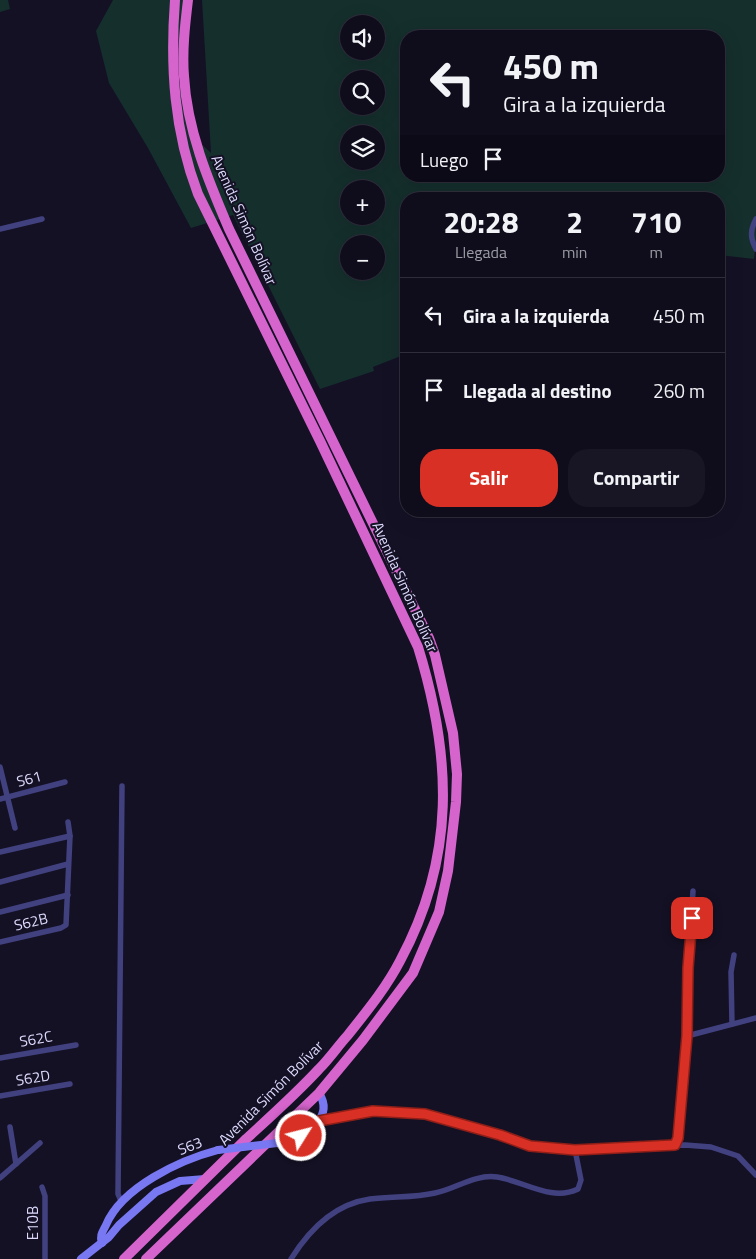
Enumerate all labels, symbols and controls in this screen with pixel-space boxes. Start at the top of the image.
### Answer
map controls [340,15,385,280]
button: sound [340,15,385,60]
text: 450 m [503,39,599,93]
icon: left [420,50,485,115]
button: search [340,70,385,115]
text: Gira a la izquierda [503,87,666,121]
button: layers [340,125,385,170]
text: Luego [420,145,469,174]
icon: arrive [479,145,507,173]
street label: Avenida Simón Bolívar [205,151,284,289]
button: + [340,180,385,225]
text: 20:28 [444,199,518,245]
text: 2 [566,199,583,245]
text: 710 [631,199,681,245]
button: − [340,235,385,280]
text: Llegada [455,240,507,264]
text: min [562,240,587,264]
text: m [650,240,663,264]
icon: left [420,301,448,329]
text: Gira a la izquierda [463,301,610,330]
text: 450 m [653,301,705,330]
icon: arrive [420,376,448,404]
text: Llegada al destino [463,376,612,405]
text: 260 m [653,376,705,405]
button: Salir [420,449,558,507]
button: Compartir [568,449,705,507]
street label: Avenida Simón Bolívar [366,518,445,656]
street label: S61 [14,764,44,793]
pin [671,897,713,939]
icon: arrive [678,904,706,932]
street label: S62B [12,906,50,937]
street label: S62C [18,1024,54,1053]
street label: Avenida Simón Bolívar [213,1035,328,1150]
street label: S62D [14,1063,52,1092]
position arrow [274,1109,326,1161]
street label: S63 [174,1130,206,1161]
street label: E10B [21,1206,44,1240]

